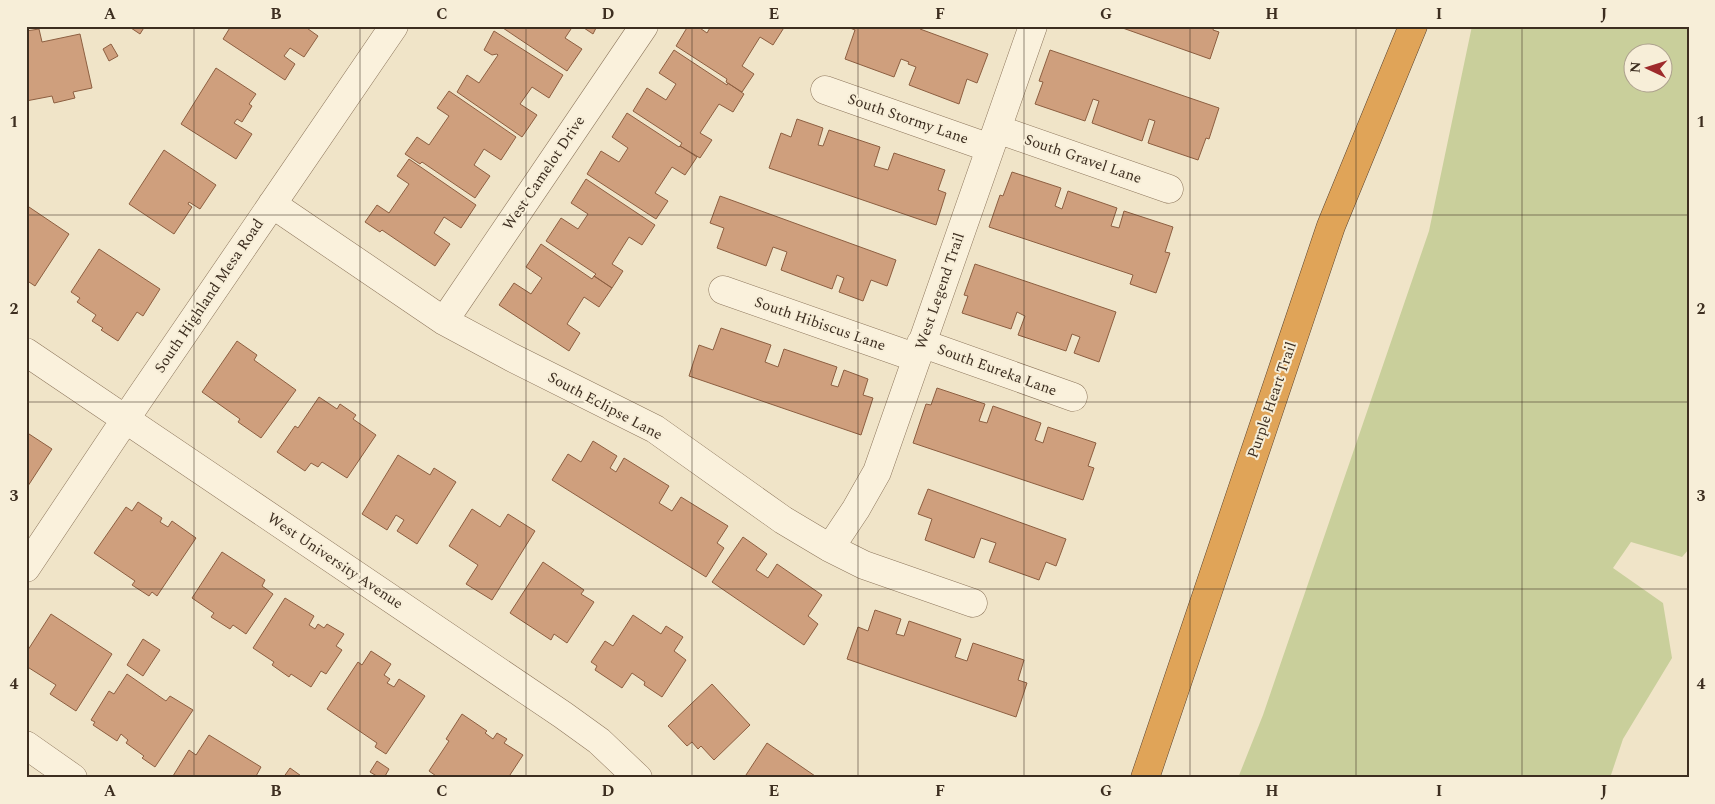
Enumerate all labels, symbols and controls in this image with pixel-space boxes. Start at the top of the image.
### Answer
text: A [104,2,117,26]
text: B [270,2,282,26]
text: C [436,2,448,26]
text: D [602,2,615,26]
text: E [769,2,779,26]
text: F [935,2,945,26]
text: G [1100,2,1112,26]
text: H [1265,2,1279,26]
text: I [1436,2,1442,26]
text: J [1601,2,1608,26]
north arrow [1622,42,1672,92]
text: N [1625,61,1646,74]
street label: South Stormy Lane [844,88,972,150]
text: 1 [10,110,18,134]
text: 1 [1697,110,1705,134]
street label: West Camelot Drive [497,111,591,235]
street label: South Gravel Lane [1021,128,1145,190]
street label: South Highland Mesa Road [149,214,269,378]
street label: West Legend Trail [909,229,971,353]
street label: South Hibiscus Lane [751,291,889,357]
text: 2 [10,297,19,321]
text: 2 [1697,297,1706,321]
street label: South Eureka Lane [934,338,1060,402]
street label: Purple Heart Trail [1241,339,1303,461]
street label: South Eclipse Lane [543,366,667,446]
text: 3 [10,484,19,508]
text: 3 [1697,484,1706,508]
street label: West University Avenue [262,507,408,615]
text: 4 [10,672,19,696]
text: 4 [1697,672,1706,696]
text: A [104,779,117,803]
text: B [270,779,282,803]
text: C [436,779,448,803]
text: D [602,779,615,803]
text: E [769,779,779,803]
text: F [935,779,945,803]
text: G [1100,779,1112,803]
text: H [1265,779,1279,803]
text: I [1436,779,1442,803]
text: J [1601,779,1608,803]

